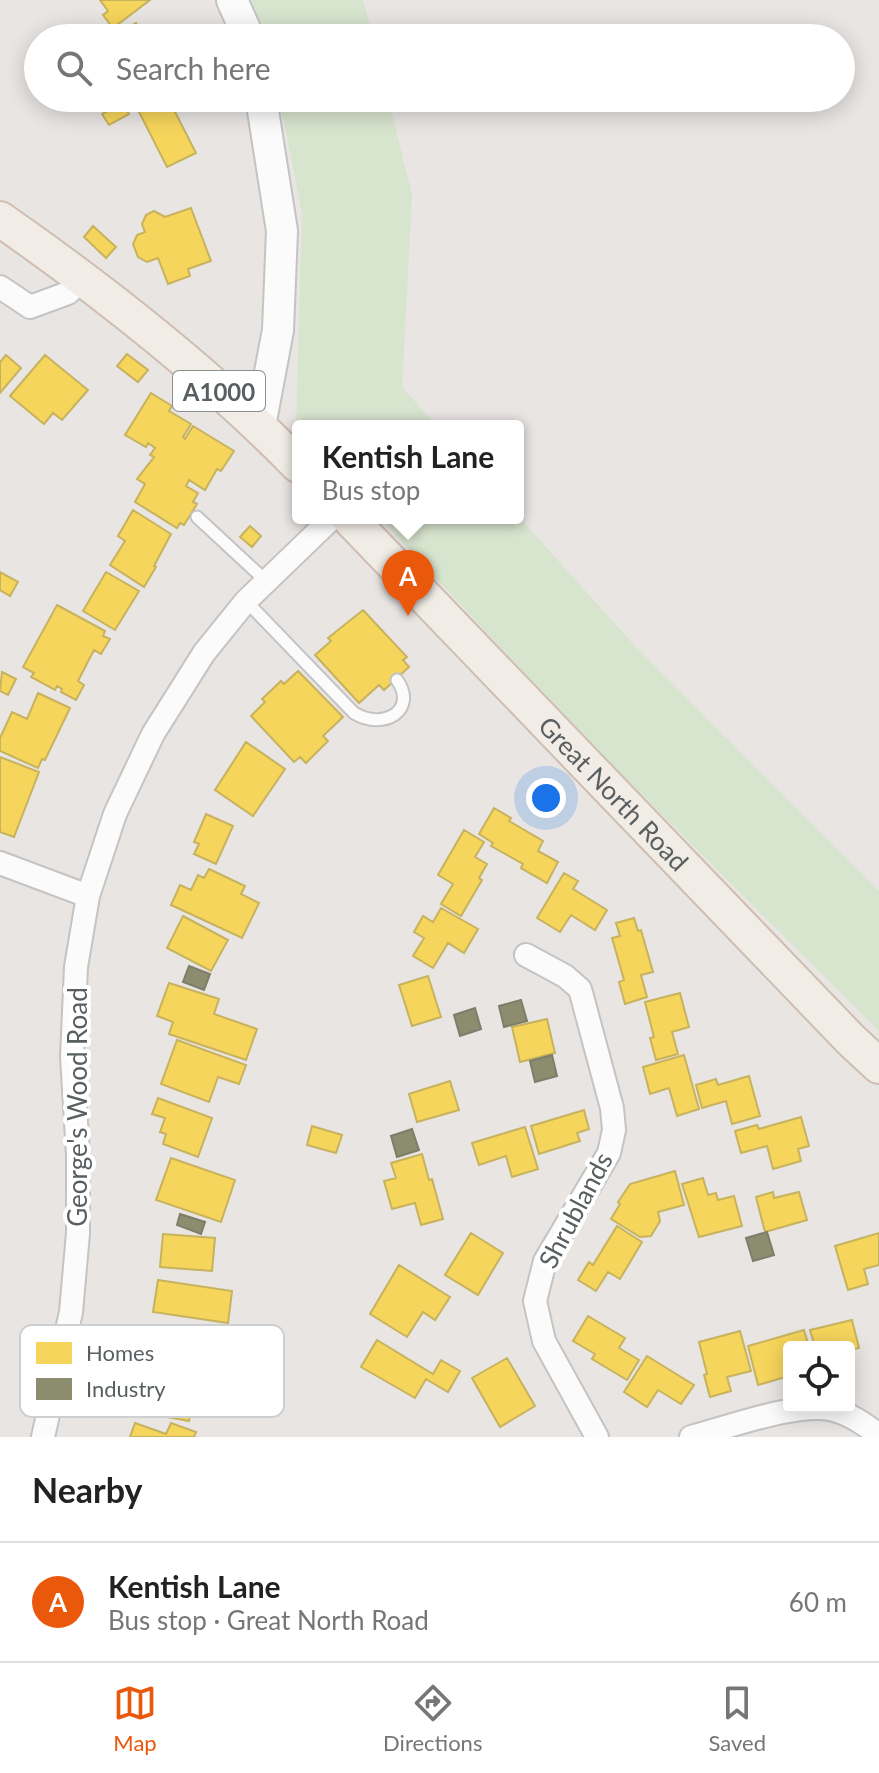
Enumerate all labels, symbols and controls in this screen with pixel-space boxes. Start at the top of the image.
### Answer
search box [24,24,855,112]
icon: search [52,46,96,90]
text: Search here [116,50,271,86]
road number: A1000 [173,371,265,411]
popup [292,420,524,524]
text: Kentish Lane [322,438,494,474]
text: Bus stop [322,474,420,506]
pin: A [382,550,434,616]
street label: Great North Road [532,709,695,877]
your location [526,778,566,818]
street label: George's Wood Road [61,987,93,1227]
street label: Shrublands [531,1147,619,1273]
legend [20,1325,284,1417]
text: Homes [86,1339,154,1366]
map controls [783,1341,855,1413]
button: locate [783,1341,855,1413]
text: Industry [86,1375,166,1402]
text: Nearby [32,1469,143,1510]
text: Kentish Lane [108,1568,281,1604]
text: A [49,1586,67,1618]
text: 60 m [789,1586,847,1618]
text: Bus stop · Great North Road [108,1604,429,1636]
tab: Map [113,1681,157,1756]
tab: Directions [383,1681,482,1756]
tab: Saved [708,1681,766,1756]

